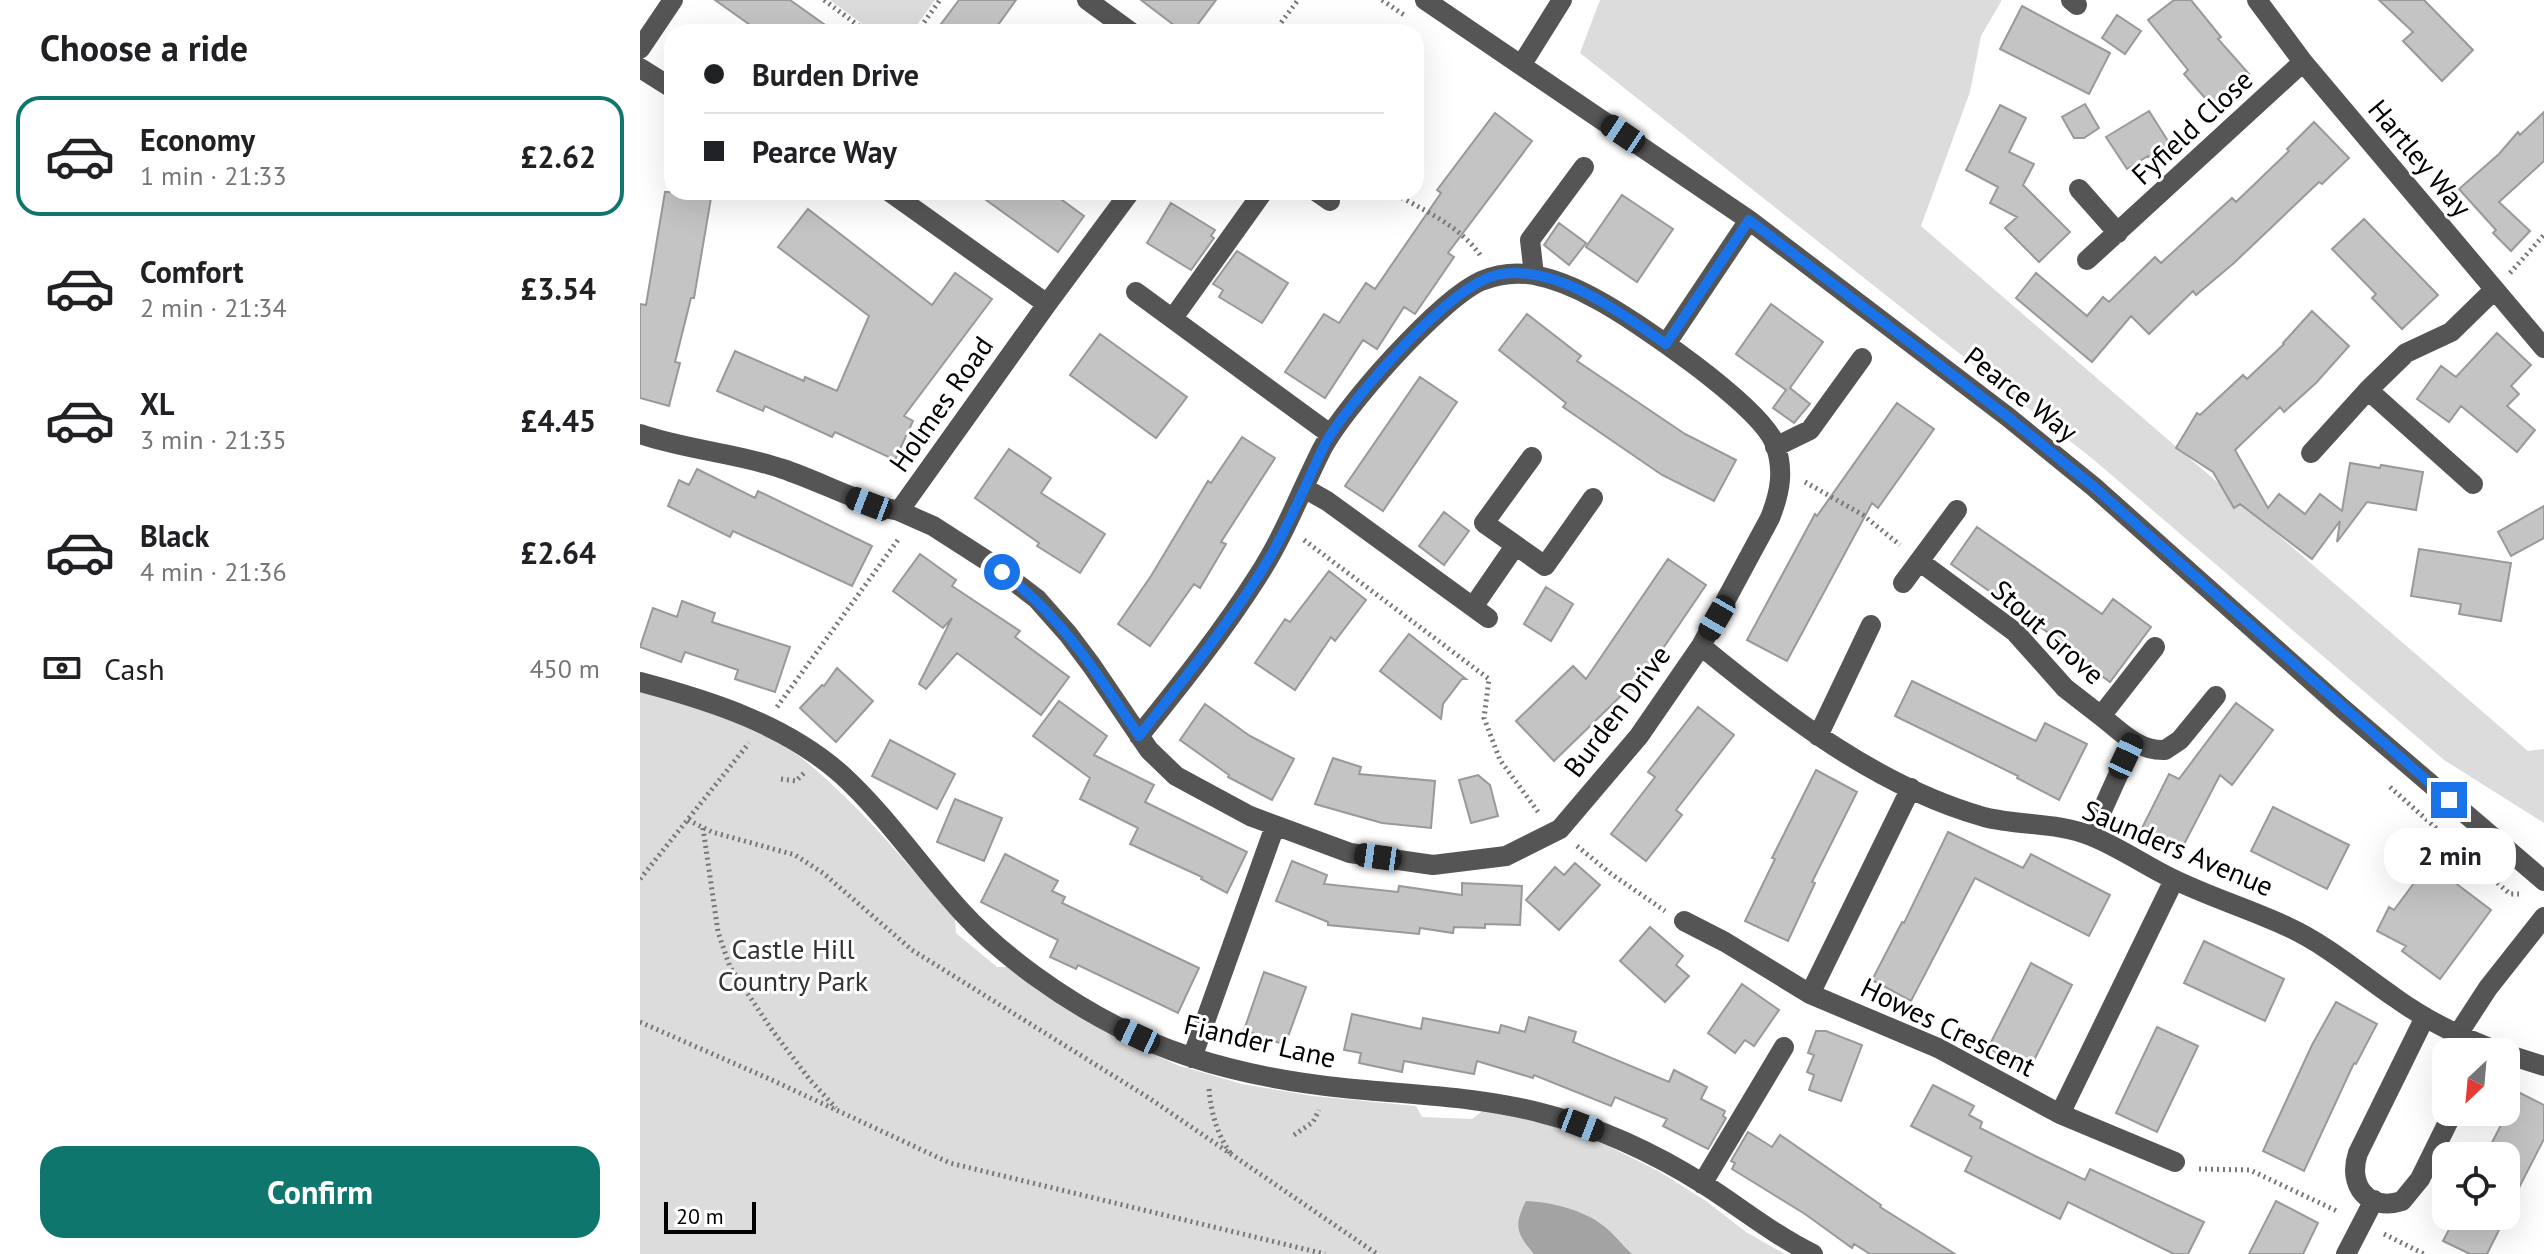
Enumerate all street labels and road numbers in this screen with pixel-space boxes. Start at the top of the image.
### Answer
street label: Fyfield Close [2123,61,2260,192]
street label: Hartley Way [2360,91,2480,224]
street label: Holmes Road [880,329,1001,479]
street label: Pearce Way [1957,338,2086,450]
street label: Stout Grove [1984,571,2113,692]
street label: Burden Drive [1555,637,1678,784]
street label: Saunders Avenue [2077,791,2279,904]
street label: Howes Crescent [1855,968,2042,1085]
street label: Fiander Lane [1181,1005,1340,1076]

